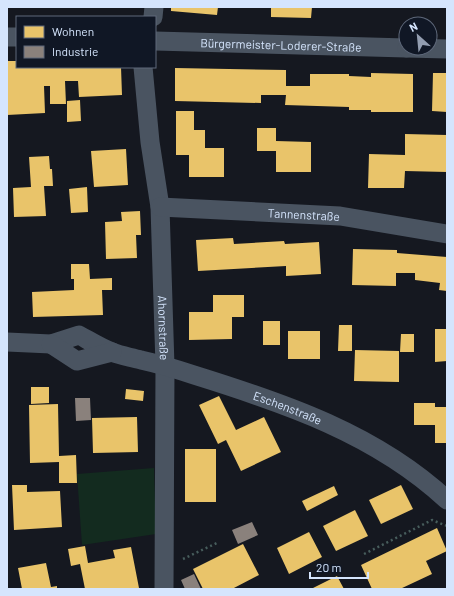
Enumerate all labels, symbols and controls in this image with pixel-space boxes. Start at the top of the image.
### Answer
legend [16,16,156,68]
north arrow [398,16,438,56]
text: N [407,19,419,34]
text: Wohnen [52,24,94,38]
street label: Bürgermeister-Loderer-Straße [200,35,362,54]
text: Industrie [52,44,98,58]
street label: Tannenstraße [267,205,340,223]
street label: Ahornstraße [156,295,172,360]
street label: Eschenstraße [252,388,324,427]
scale bar [310,554,368,580]
text: 20 m [316,560,342,574]

